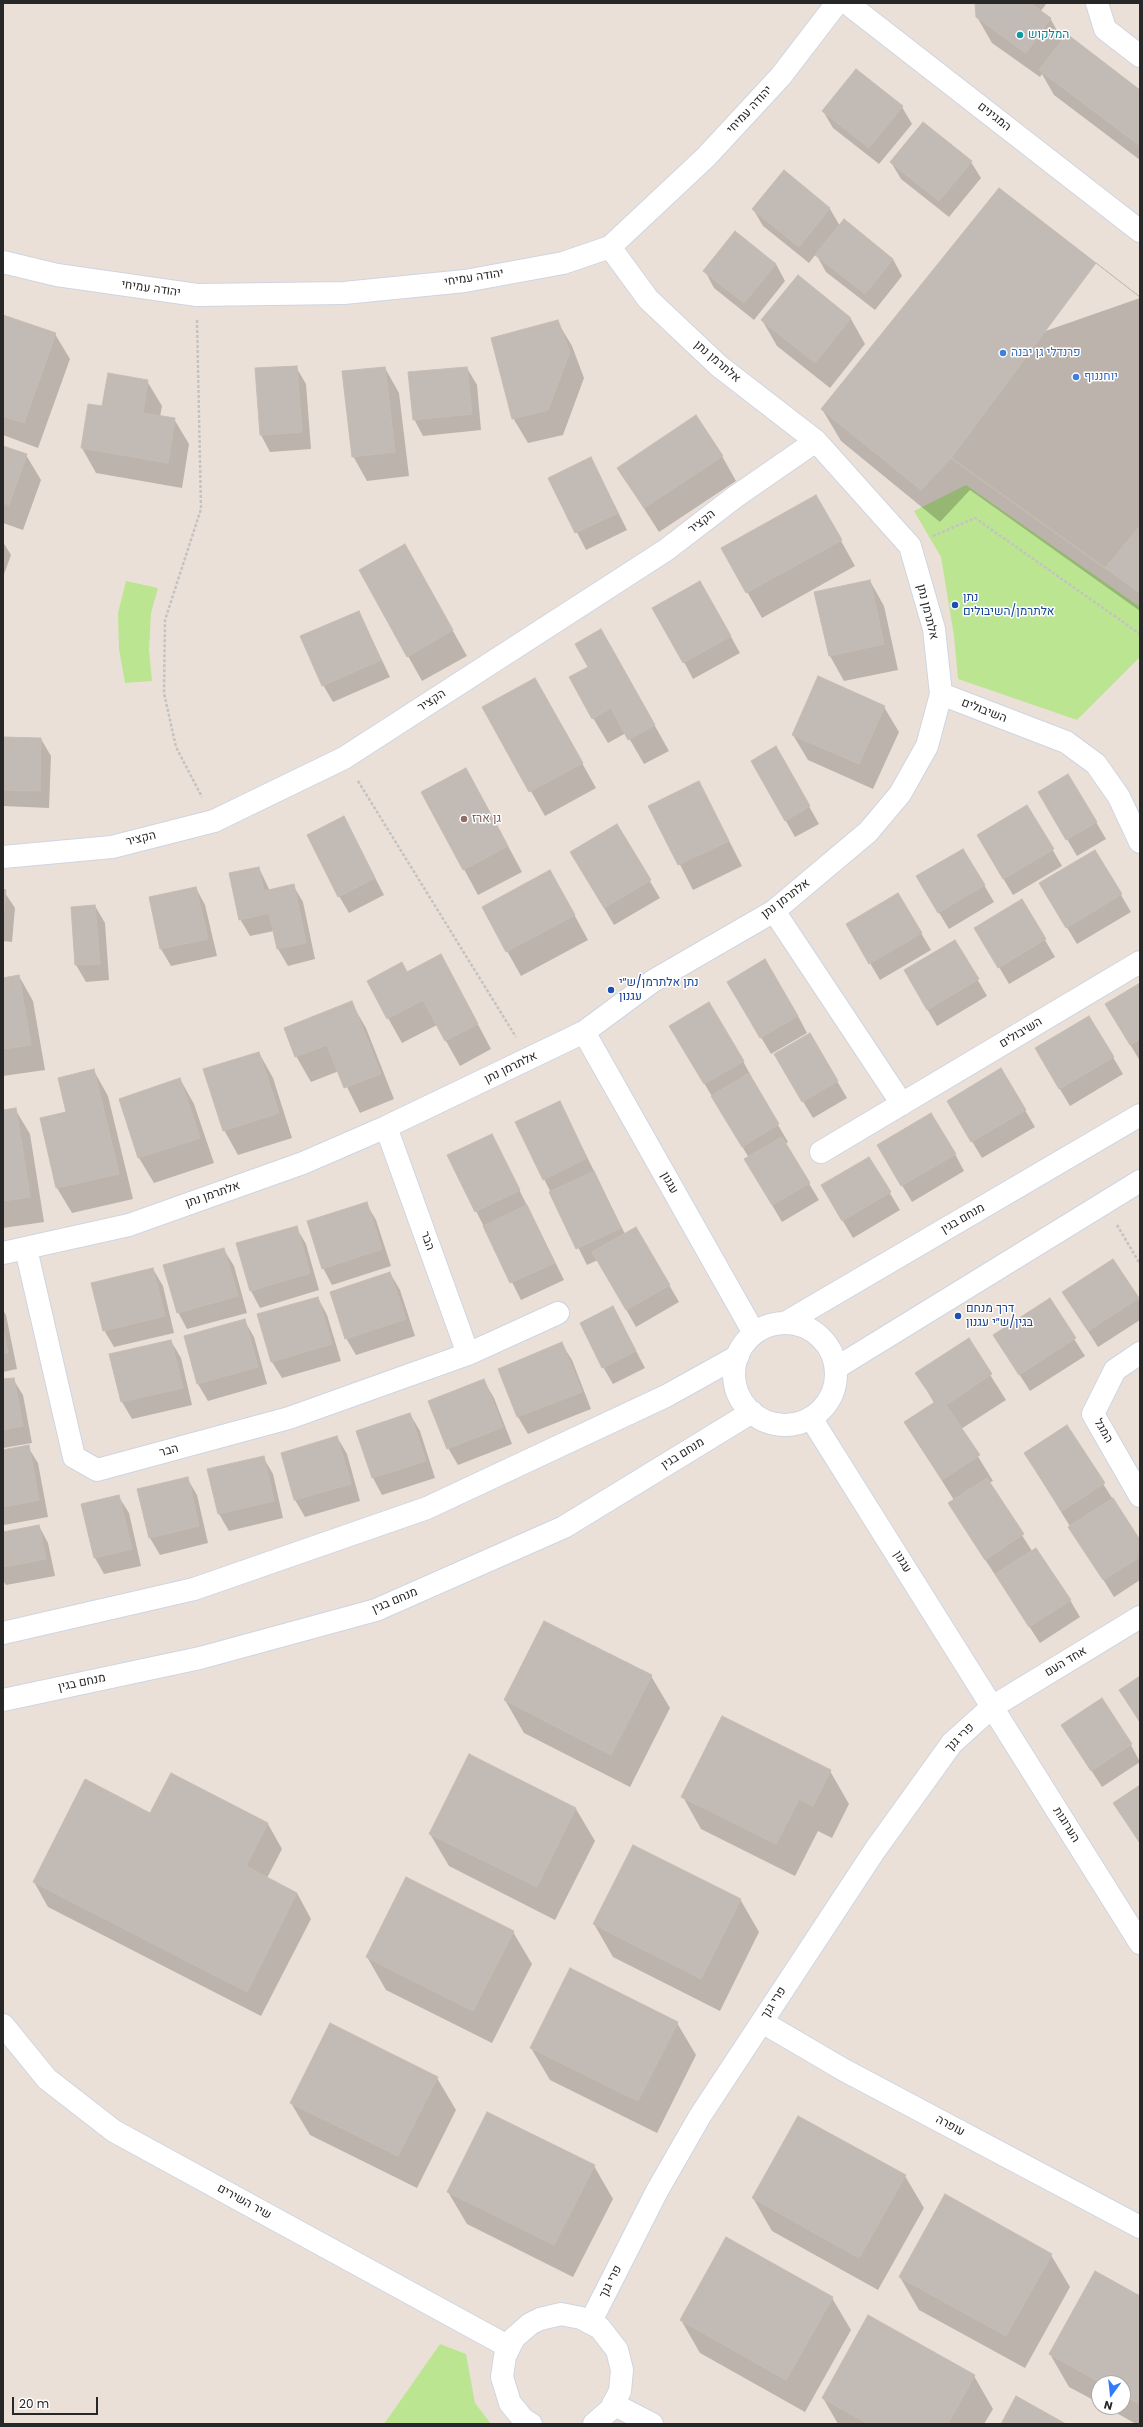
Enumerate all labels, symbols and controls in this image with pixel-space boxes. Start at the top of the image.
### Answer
place label: המלקוש [1028,28,1069,42]
marker: המלקוש [1015,30,1025,40]
street label: יהודה עמיחי [724,83,776,137]
street label: המגינים [974,99,1014,135]
street label: יהודה עמיחי [443,266,505,290]
street label: יהודה עמיחי [120,278,182,300]
street label: אלתרמן נתן [691,338,743,386]
place label: פרנדלי גן יבנה [1011,346,1081,360]
marker: פרנדלי גן יבנה [998,348,1008,358]
place label: יוחננוף [1084,370,1118,384]
marker: יוחננוף [1071,372,1081,382]
street label: הקציר [686,507,718,537]
street label: אלתרמן נתן [913,583,941,641]
place label: נתן אלתרמן/השיבולים [963,591,1054,619]
marker: נתן אלתרמן/השיבולים [950,600,960,610]
street label: הקציר [415,687,449,715]
street label: השיבולים [959,696,1009,726]
place label: גן ארז [472,812,501,826]
marker: גן ארז [459,814,469,824]
street label: הקציר [124,828,158,850]
street label: אלתרמן נתן [759,876,813,922]
place label: נתן אלתרמן/ש״י עגנון [619,976,699,1004]
marker: נתן אלתרמן/ש״י עגנון [606,985,616,995]
street label: השיבולים [997,1015,1045,1051]
street label: אלתרמן נתן [482,1049,540,1087]
street label: עגנון [657,1169,681,1197]
street label: אלתרמן נתן [184,1179,242,1211]
street label: מנחם בגין [939,1201,987,1237]
street label: הבר [417,1229,437,1253]
place label: דרך מנחם בגין/ש״י עגנון [966,1302,1033,1330]
marker: דרך מנחם בגין/ש״י עגנון [953,1311,963,1321]
street label: המגל [1090,1416,1116,1446]
street label: מנחם בגין [659,1435,707,1473]
street label: הבר [158,1442,180,1460]
street label: עגנון [890,1548,914,1576]
street label: מנחם בגין [370,1585,420,1617]
street label: אחד העם [1043,1644,1089,1680]
street label: מנחם בגין [57,1671,107,1695]
street label: פרי גנך [942,1720,978,1756]
street label: הערוגות [1050,1805,1082,1845]
street label: פרי גנך [758,1984,790,2022]
street label: עופרה [933,2112,967,2140]
street label: שיר השירים [214,2181,274,2223]
street label: פרי גנך [597,2263,625,2301]
north arrow [1091,2375,1131,2415]
scale bar [14,2389,100,2415]
text: 20 m [19,2395,49,2412]
text: N [1102,2397,1114,2414]

